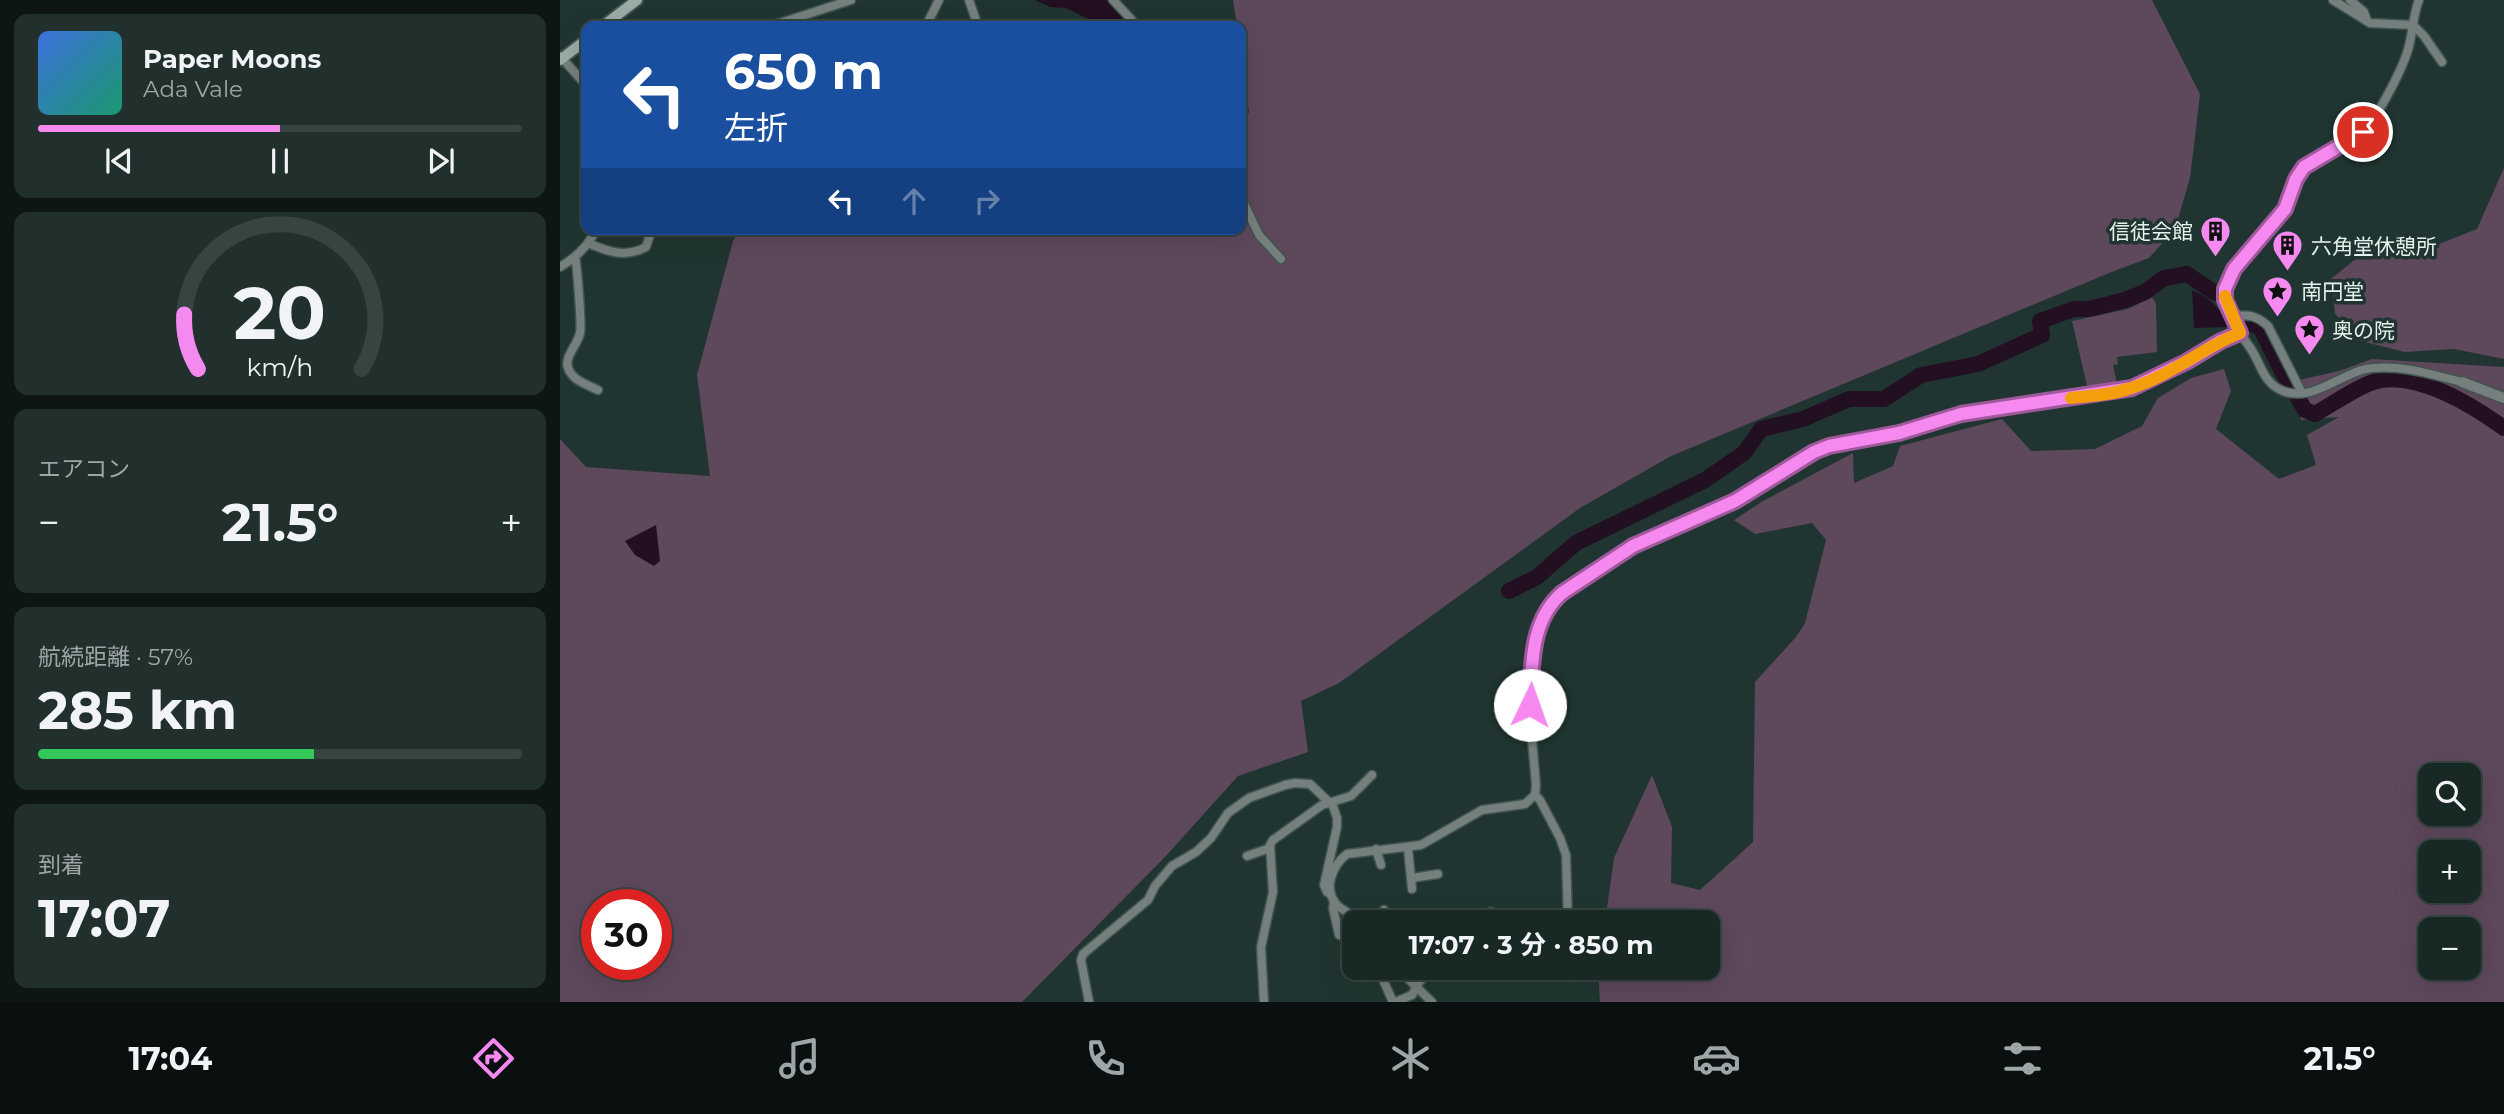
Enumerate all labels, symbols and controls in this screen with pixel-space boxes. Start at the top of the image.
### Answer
text: 650 m [724,42,883,101]
text: Paper Moons [143,43,321,75]
icon: left [609,49,700,140]
text: Ada Vale [143,75,243,103]
pin [2333,102,2393,162]
text: 左折 [724,108,788,147]
icon: arrive [2344,113,2382,151]
icon: previous [100,142,138,180]
icon: pause [261,142,299,180]
icon: next [422,142,460,180]
icon: left [822,182,860,220]
icon: ahead [895,182,933,220]
icon: right [968,182,1006,220]
building icon: 信徒会館 [2199,214,2233,258]
place label: 信徒会館 [2109,219,2193,244]
building icon: 六角堂休憩所 [2271,229,2305,273]
place label: 六角堂休憩所 [2311,234,2437,259]
text: 20 [234,270,326,358]
place icon: 南円堂 [2261,274,2295,318]
place label: 南円堂 [2301,279,2364,304]
place icon: 奥の院 [2292,313,2326,357]
place label: 奥の院 [2332,318,2395,343]
text: km/h [247,352,313,382]
text: エアコン [38,455,130,483]
text: 21.5° [221,491,339,554]
text: − [38,499,60,546]
text: + [500,499,522,546]
text: 航続距離 · 57% [38,643,193,671]
position arrow [1493,668,1567,742]
text: 285 km [38,679,237,742]
map controls [2418,763,2481,980]
button: search [2418,763,2481,826]
button: + [2418,840,2481,903]
text: 到着 [38,851,84,879]
text: 17:07 [38,887,171,950]
speed limit sign: 30 [581,889,672,980]
button: − [2418,917,2481,980]
text: 17:07 · 3 分 · 850 m [1408,929,1654,961]
icon: directions [469,1034,518,1083]
icon: music [775,1034,824,1083]
icon: phone [1081,1034,1130,1083]
icon: climate [1386,1034,1435,1083]
icon: car [1692,1034,1741,1083]
icon: filters [1998,1034,2047,1083]
text: 17:04 [128,1039,212,1078]
text: 21.5° [2304,1039,2376,1078]

